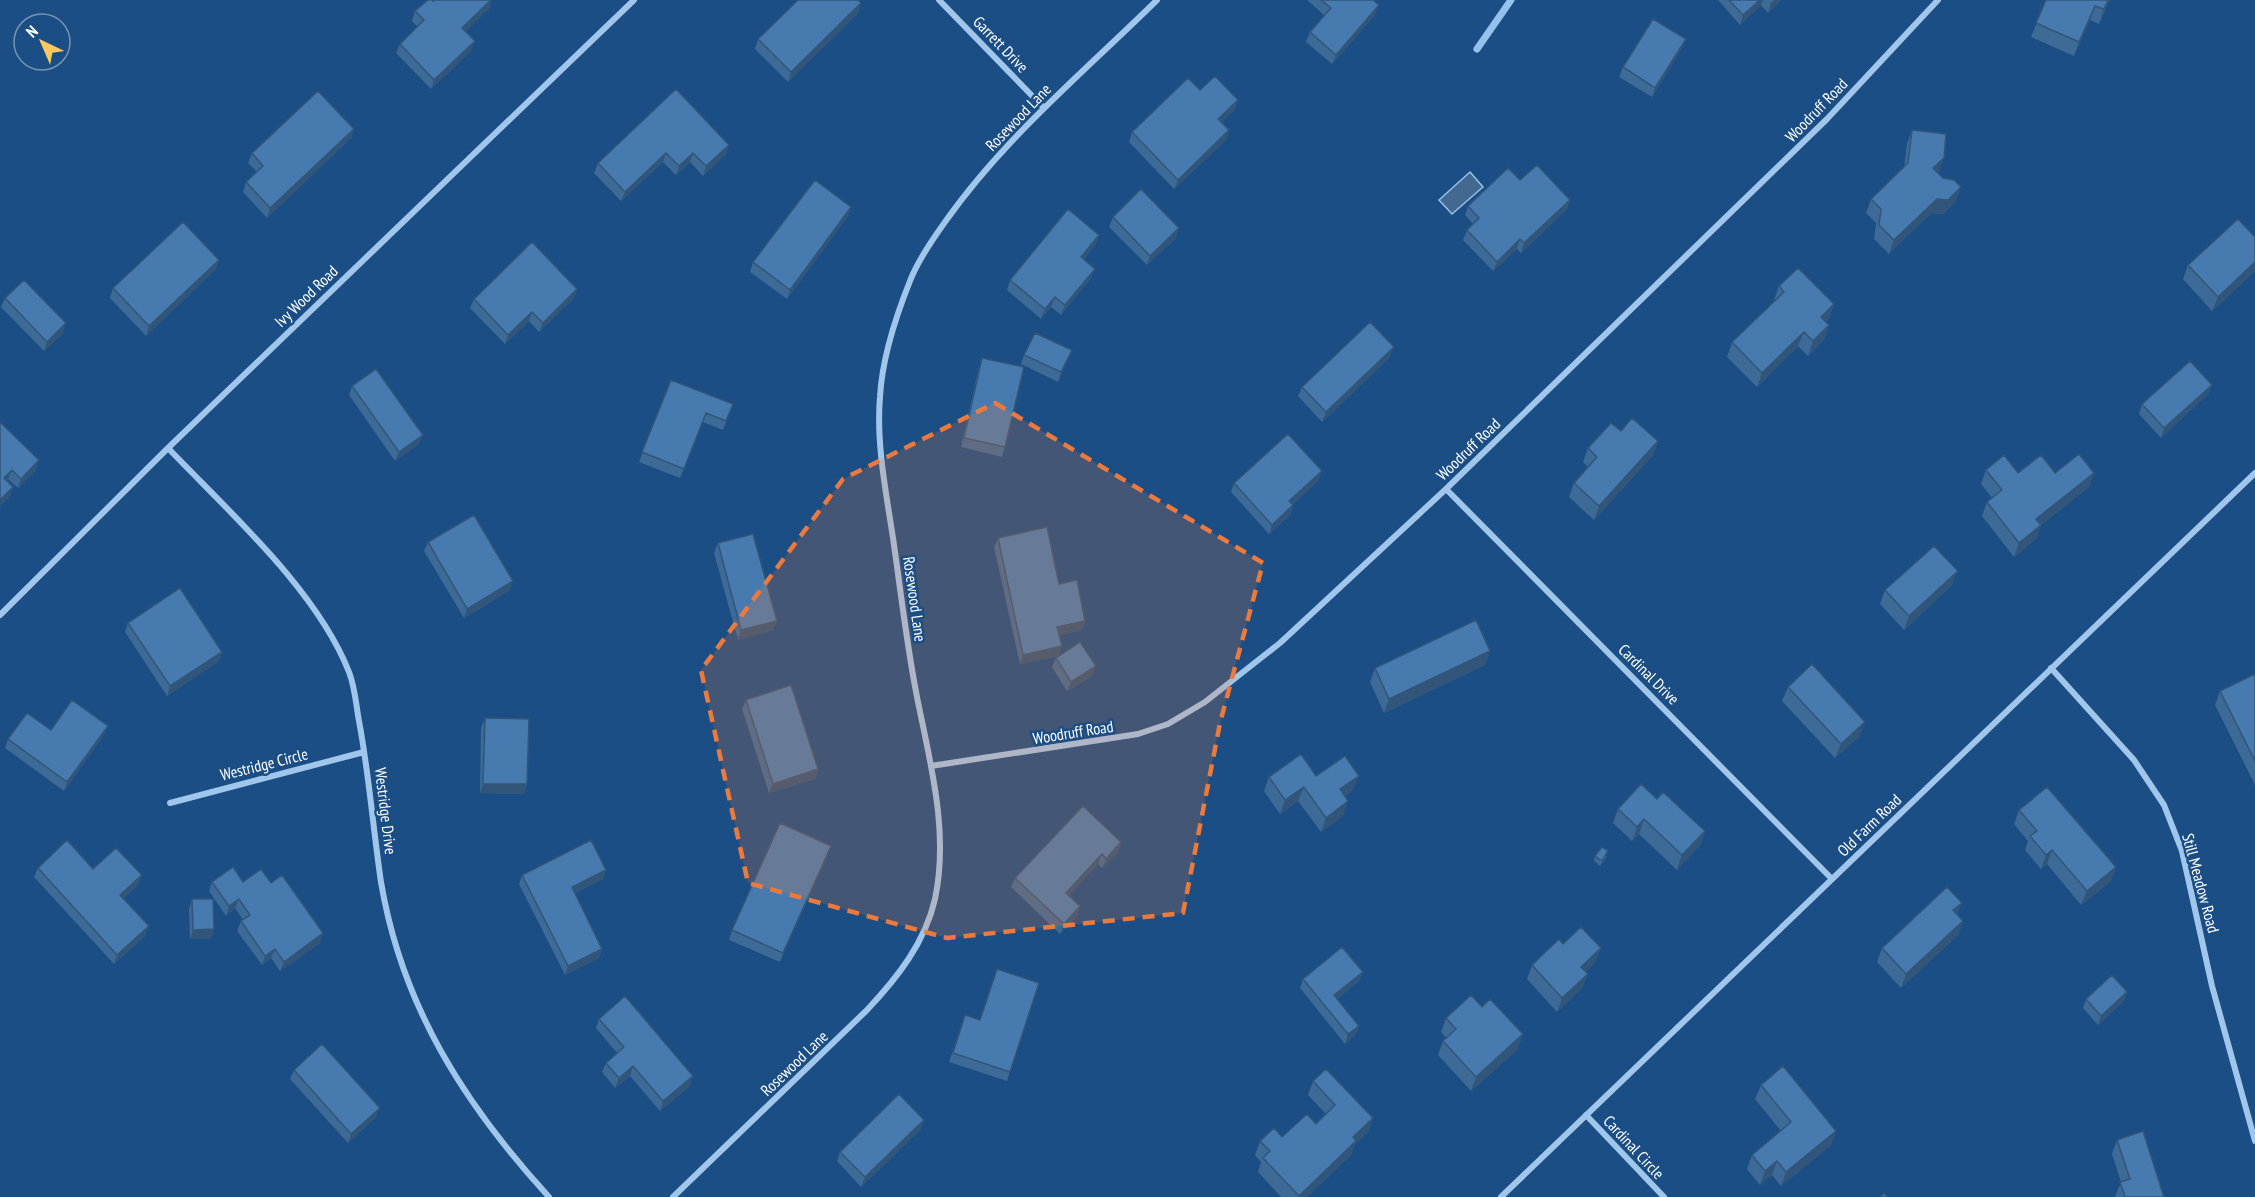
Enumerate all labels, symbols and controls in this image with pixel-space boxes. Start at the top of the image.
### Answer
north arrow [12,12,72,72]
street label: Garrett Drive [969,12,1033,76]
text: N [22,21,42,41]
street label: Woodruff Road [1781,74,1851,146]
street label: Rosewood Lane [981,79,1055,155]
street label: Ivy Wood Road [270,261,342,331]
street label: Woodruff Road [1432,414,1504,484]
street label: Rosewood Lane [899,555,931,643]
street label: Cardinal Drive [1614,639,1684,709]
street label: Woodruff Road [1031,716,1115,748]
street label: Westridge Circle [218,743,310,785]
street label: Westridge Drive [371,766,401,856]
street label: Old Farm Road [1833,790,1905,860]
street label: Still Meadow Road [2178,831,2224,935]
street label: Rosewood Lane [756,1026,832,1100]
street label: Cardinal Circle [1599,1111,1669,1183]

